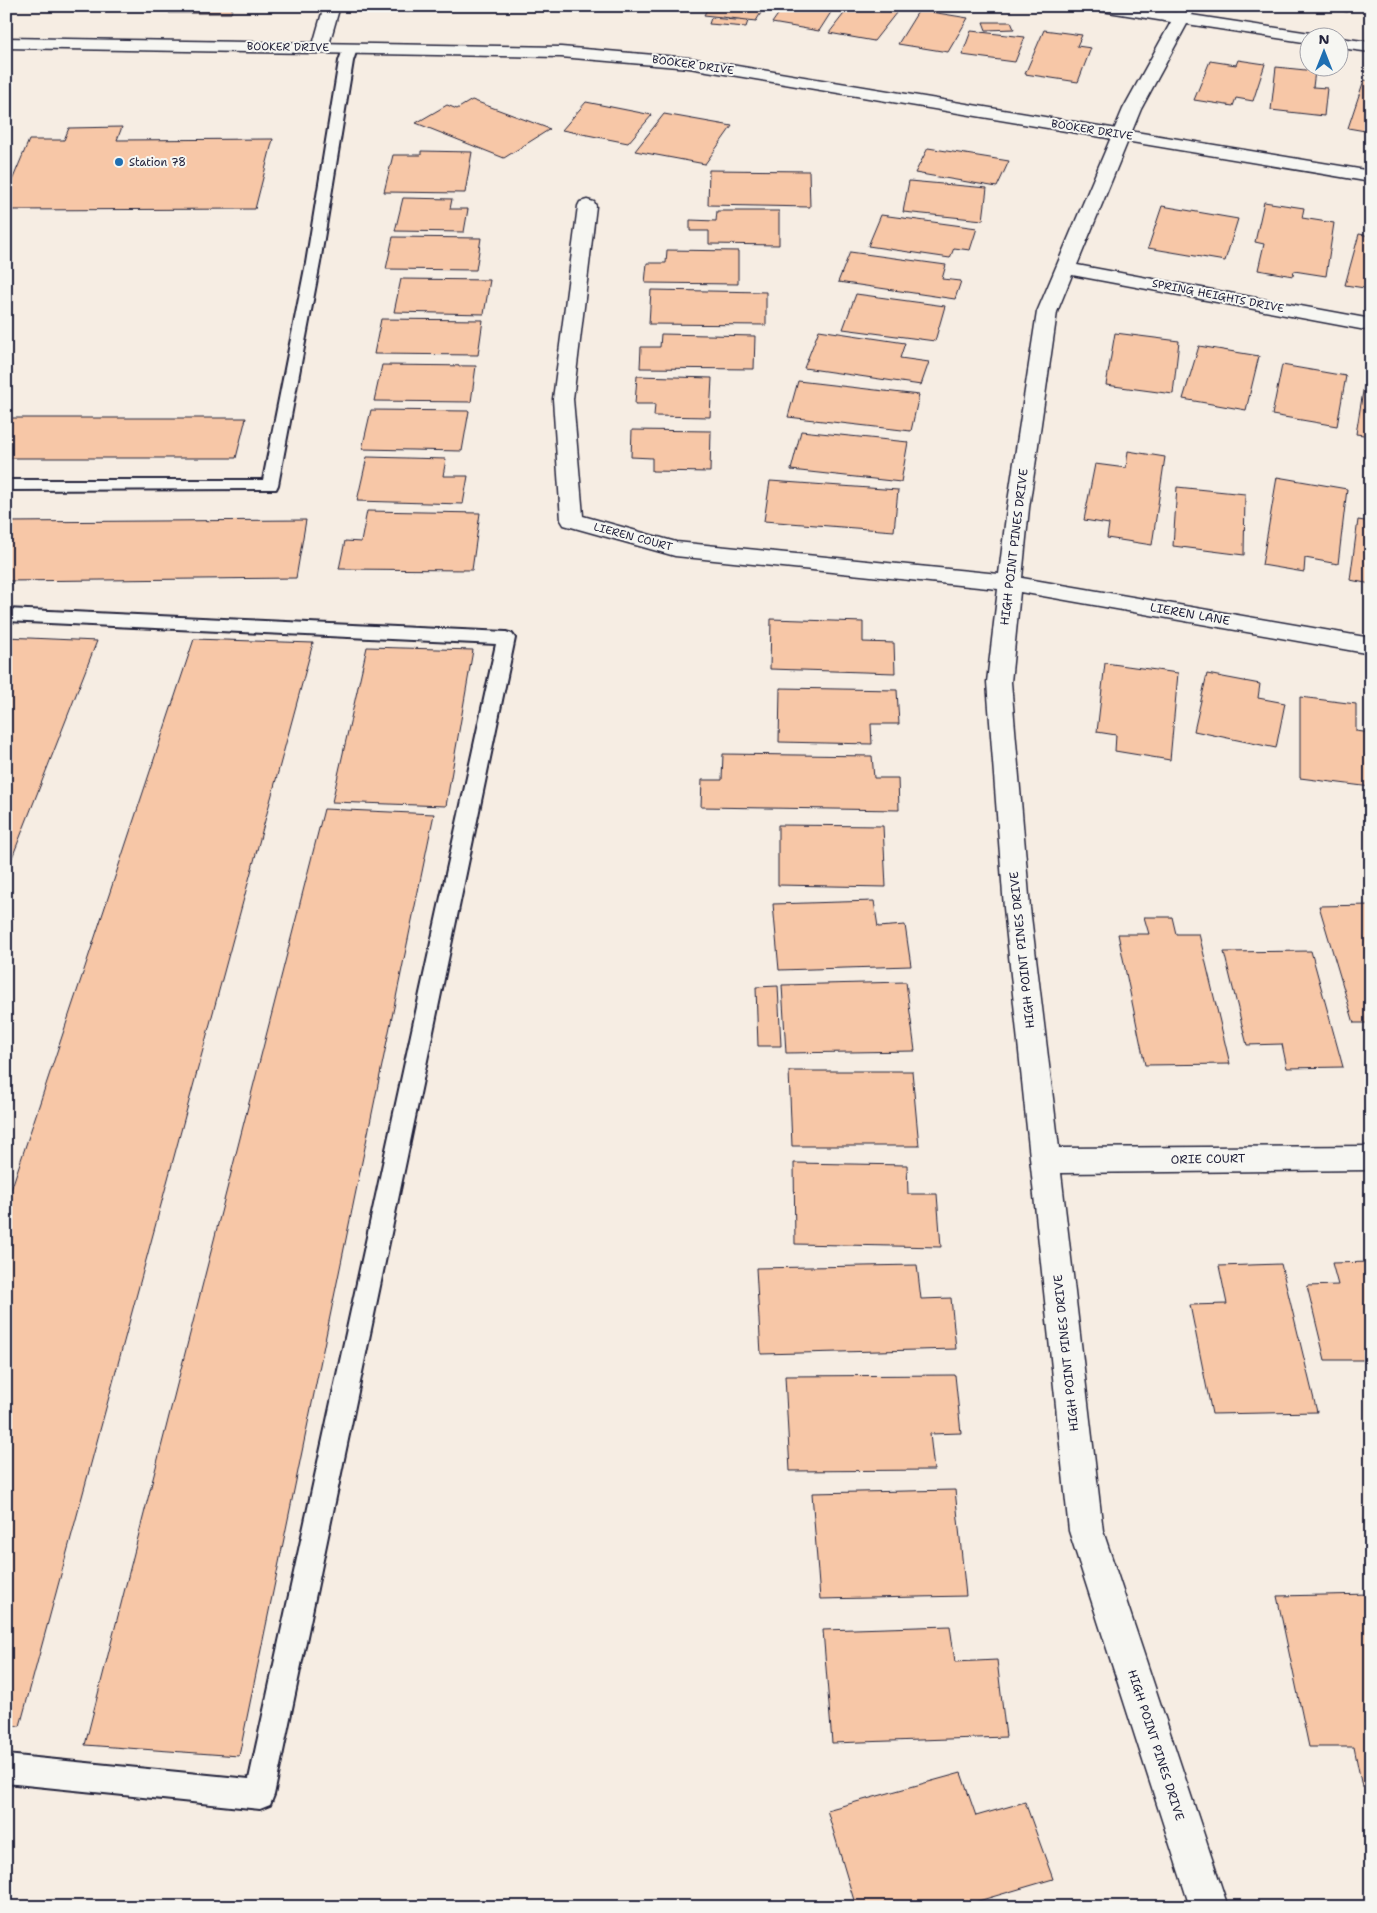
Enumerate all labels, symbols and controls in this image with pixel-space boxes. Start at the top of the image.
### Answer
north arrow [1300,28,1350,78]
text: N [1318,30,1330,48]
street label: BOOKER DRIVE [247,39,329,55]
street label: BOOKER DRIVE [651,52,735,78]
street label: BOOKER DRIVE [1050,116,1134,144]
place label: Station 78 [129,155,186,170]
marker: Station 78 [113,156,125,168]
street label: SPRING HEIGHTS DRIVE [1151,276,1285,316]
street label: HIGH POINT PINES DRIVE [996,468,1032,626]
street label: LIEREN COURT [592,519,674,555]
street label: LIEREN LANE [1149,599,1231,629]
street label: HIGH POINT PINES DRIVE [1006,871,1038,1029]
street label: ORIE COURT [1171,1150,1246,1168]
street label: HIGH POINT PINES DRIVE [1050,1274,1082,1432]
street label: HIGH POINT PINES DRIVE [1124,1667,1188,1823]

